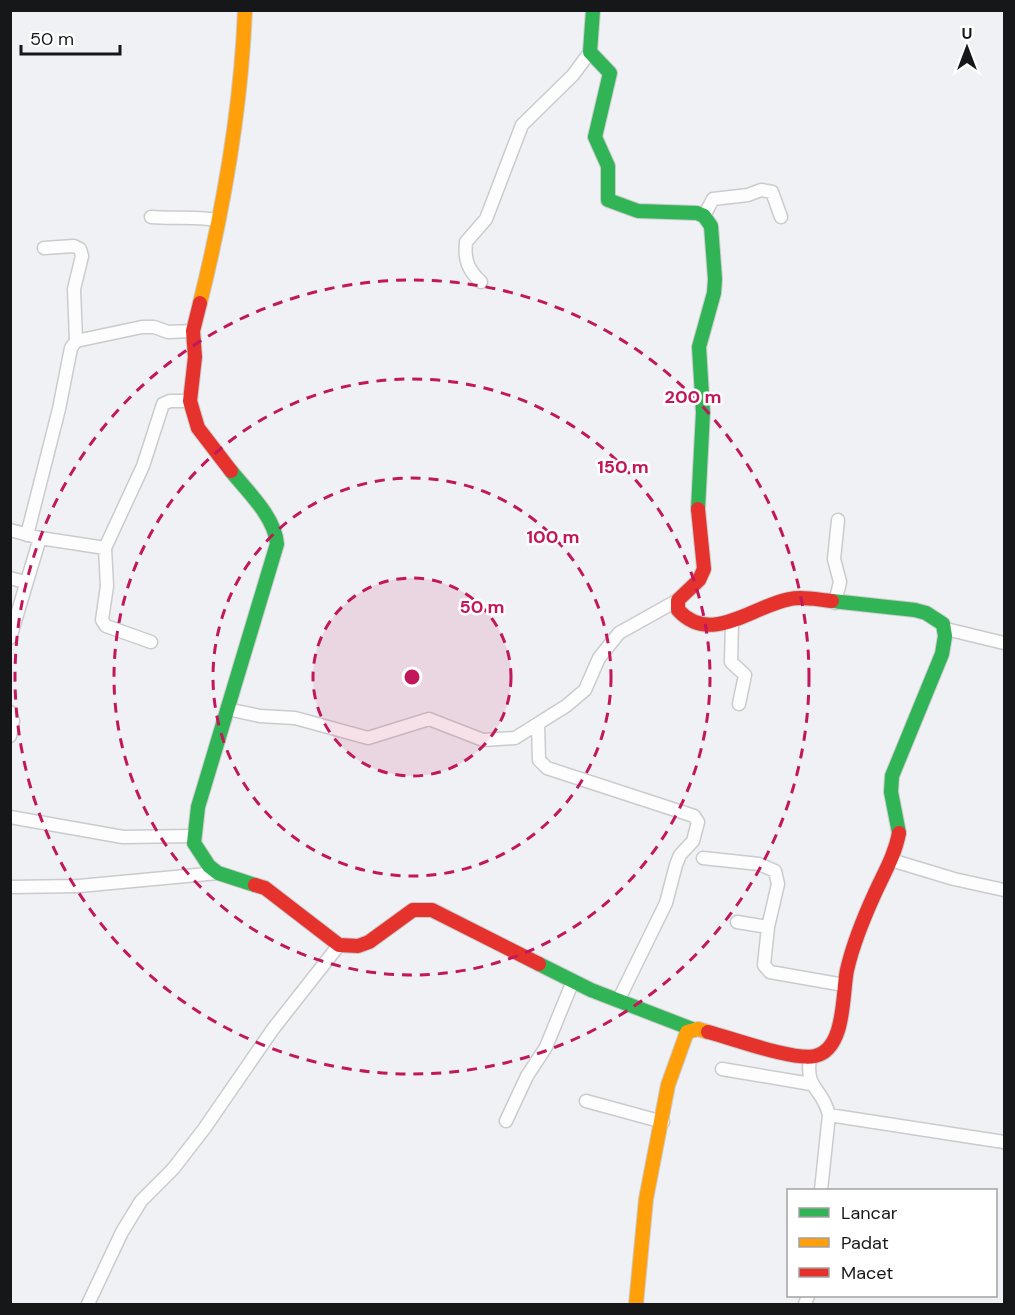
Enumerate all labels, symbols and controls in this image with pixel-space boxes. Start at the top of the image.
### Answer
scale bar [21,18,120,56]
north arrow [937,18,997,78]
text: U [962,23,972,44]
text: 50 m [30,27,74,51]
text: 200 m [665,385,721,409]
text: 150 m [597,455,649,479]
text: 100 m [526,525,580,549]
text: 50 m [459,595,505,619]
centre of rings [402,667,422,687]
legend [787,1189,997,1297]
text: Lancar [841,1201,898,1225]
text: Padat [841,1231,889,1255]
text: Macet [841,1261,893,1285]

